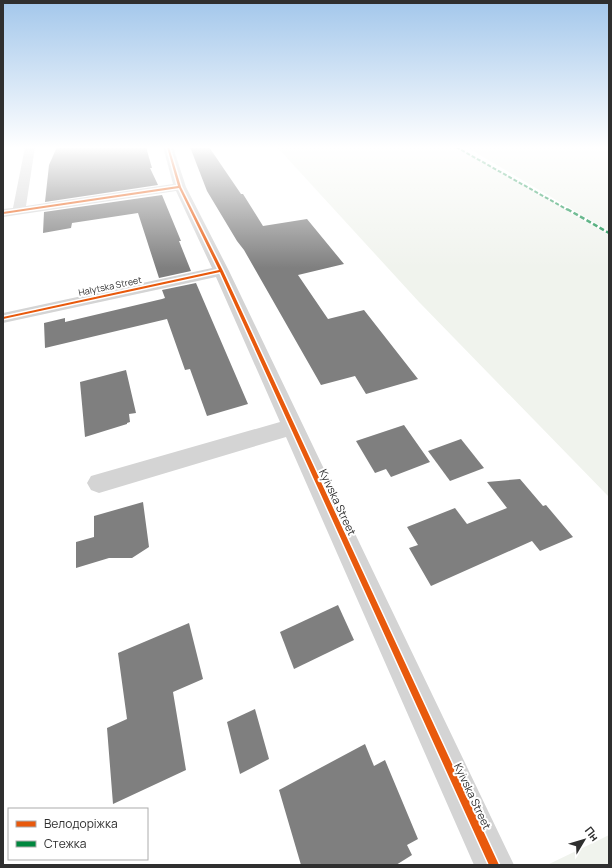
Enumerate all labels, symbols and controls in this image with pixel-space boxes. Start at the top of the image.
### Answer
street label: Halytska Street [77,273,143,299]
street label: Kyivska Street [316,466,360,538]
street label: Kyivska Street [451,760,495,832]
legend [8,808,148,860]
text: Велодоріжка [44,815,118,832]
north arrow [564,820,604,860]
text: Пн [582,823,603,844]
text: Стежка [44,835,86,852]

